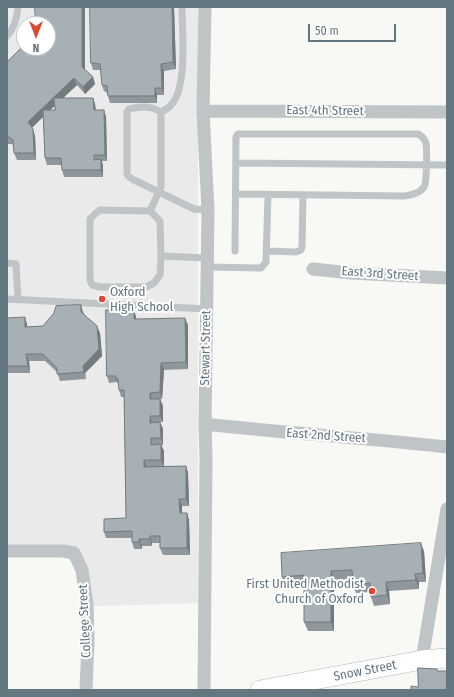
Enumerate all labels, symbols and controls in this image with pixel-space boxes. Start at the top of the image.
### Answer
north arrow [16,16,56,56]
scale bar [310,16,398,42]
text: 50 m [315,24,339,38]
text: N [33,41,39,54]
street label: East 4th Street [286,103,364,119]
street label: East 3rd Street [341,264,419,284]
place label: Oxford High School [110,284,173,315]
marker: Oxford High School [97,294,107,304]
street label: Stewart Street [198,310,214,386]
street label: East 2nd Street [286,425,366,447]
place label: First United Methodist Church of Oxford [246,576,364,607]
street label: College Street [75,584,95,658]
marker: First United Methodist Church of Oxford [367,586,377,596]
street label: Snow Street [332,657,398,685]

